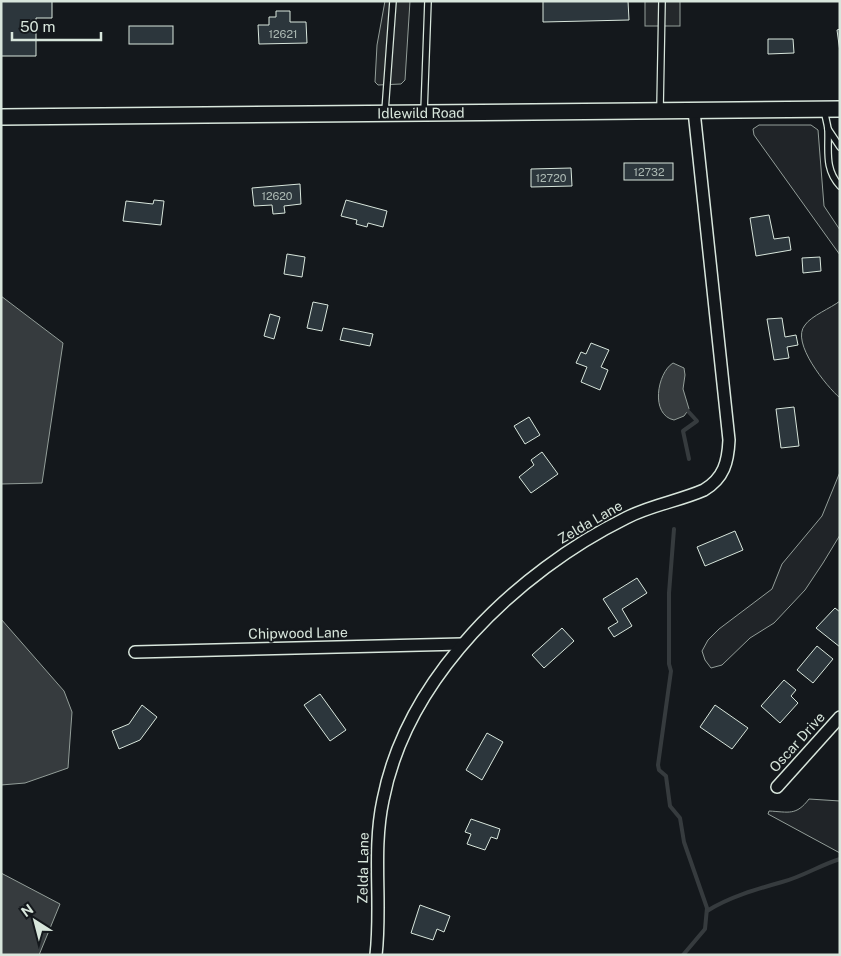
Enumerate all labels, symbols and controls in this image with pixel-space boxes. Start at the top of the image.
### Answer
scale bar [12,10,101,42]
text: 50 m [20,18,55,35]
house number: 12621 [269,28,297,40]
street label: Idlewild Road [377,105,465,121]
house number: 12732 [634,166,665,178]
house number: 12720 [536,172,567,184]
house number: 12620 [261,190,293,202]
street label: Zelda Lane [555,497,625,547]
street label: Chipwood Lane [248,624,348,642]
street label: Oscar Drive [766,709,828,775]
street label: Zelda Lane [354,832,372,904]
north arrow [10,896,60,946]
text: N [18,901,36,920]

